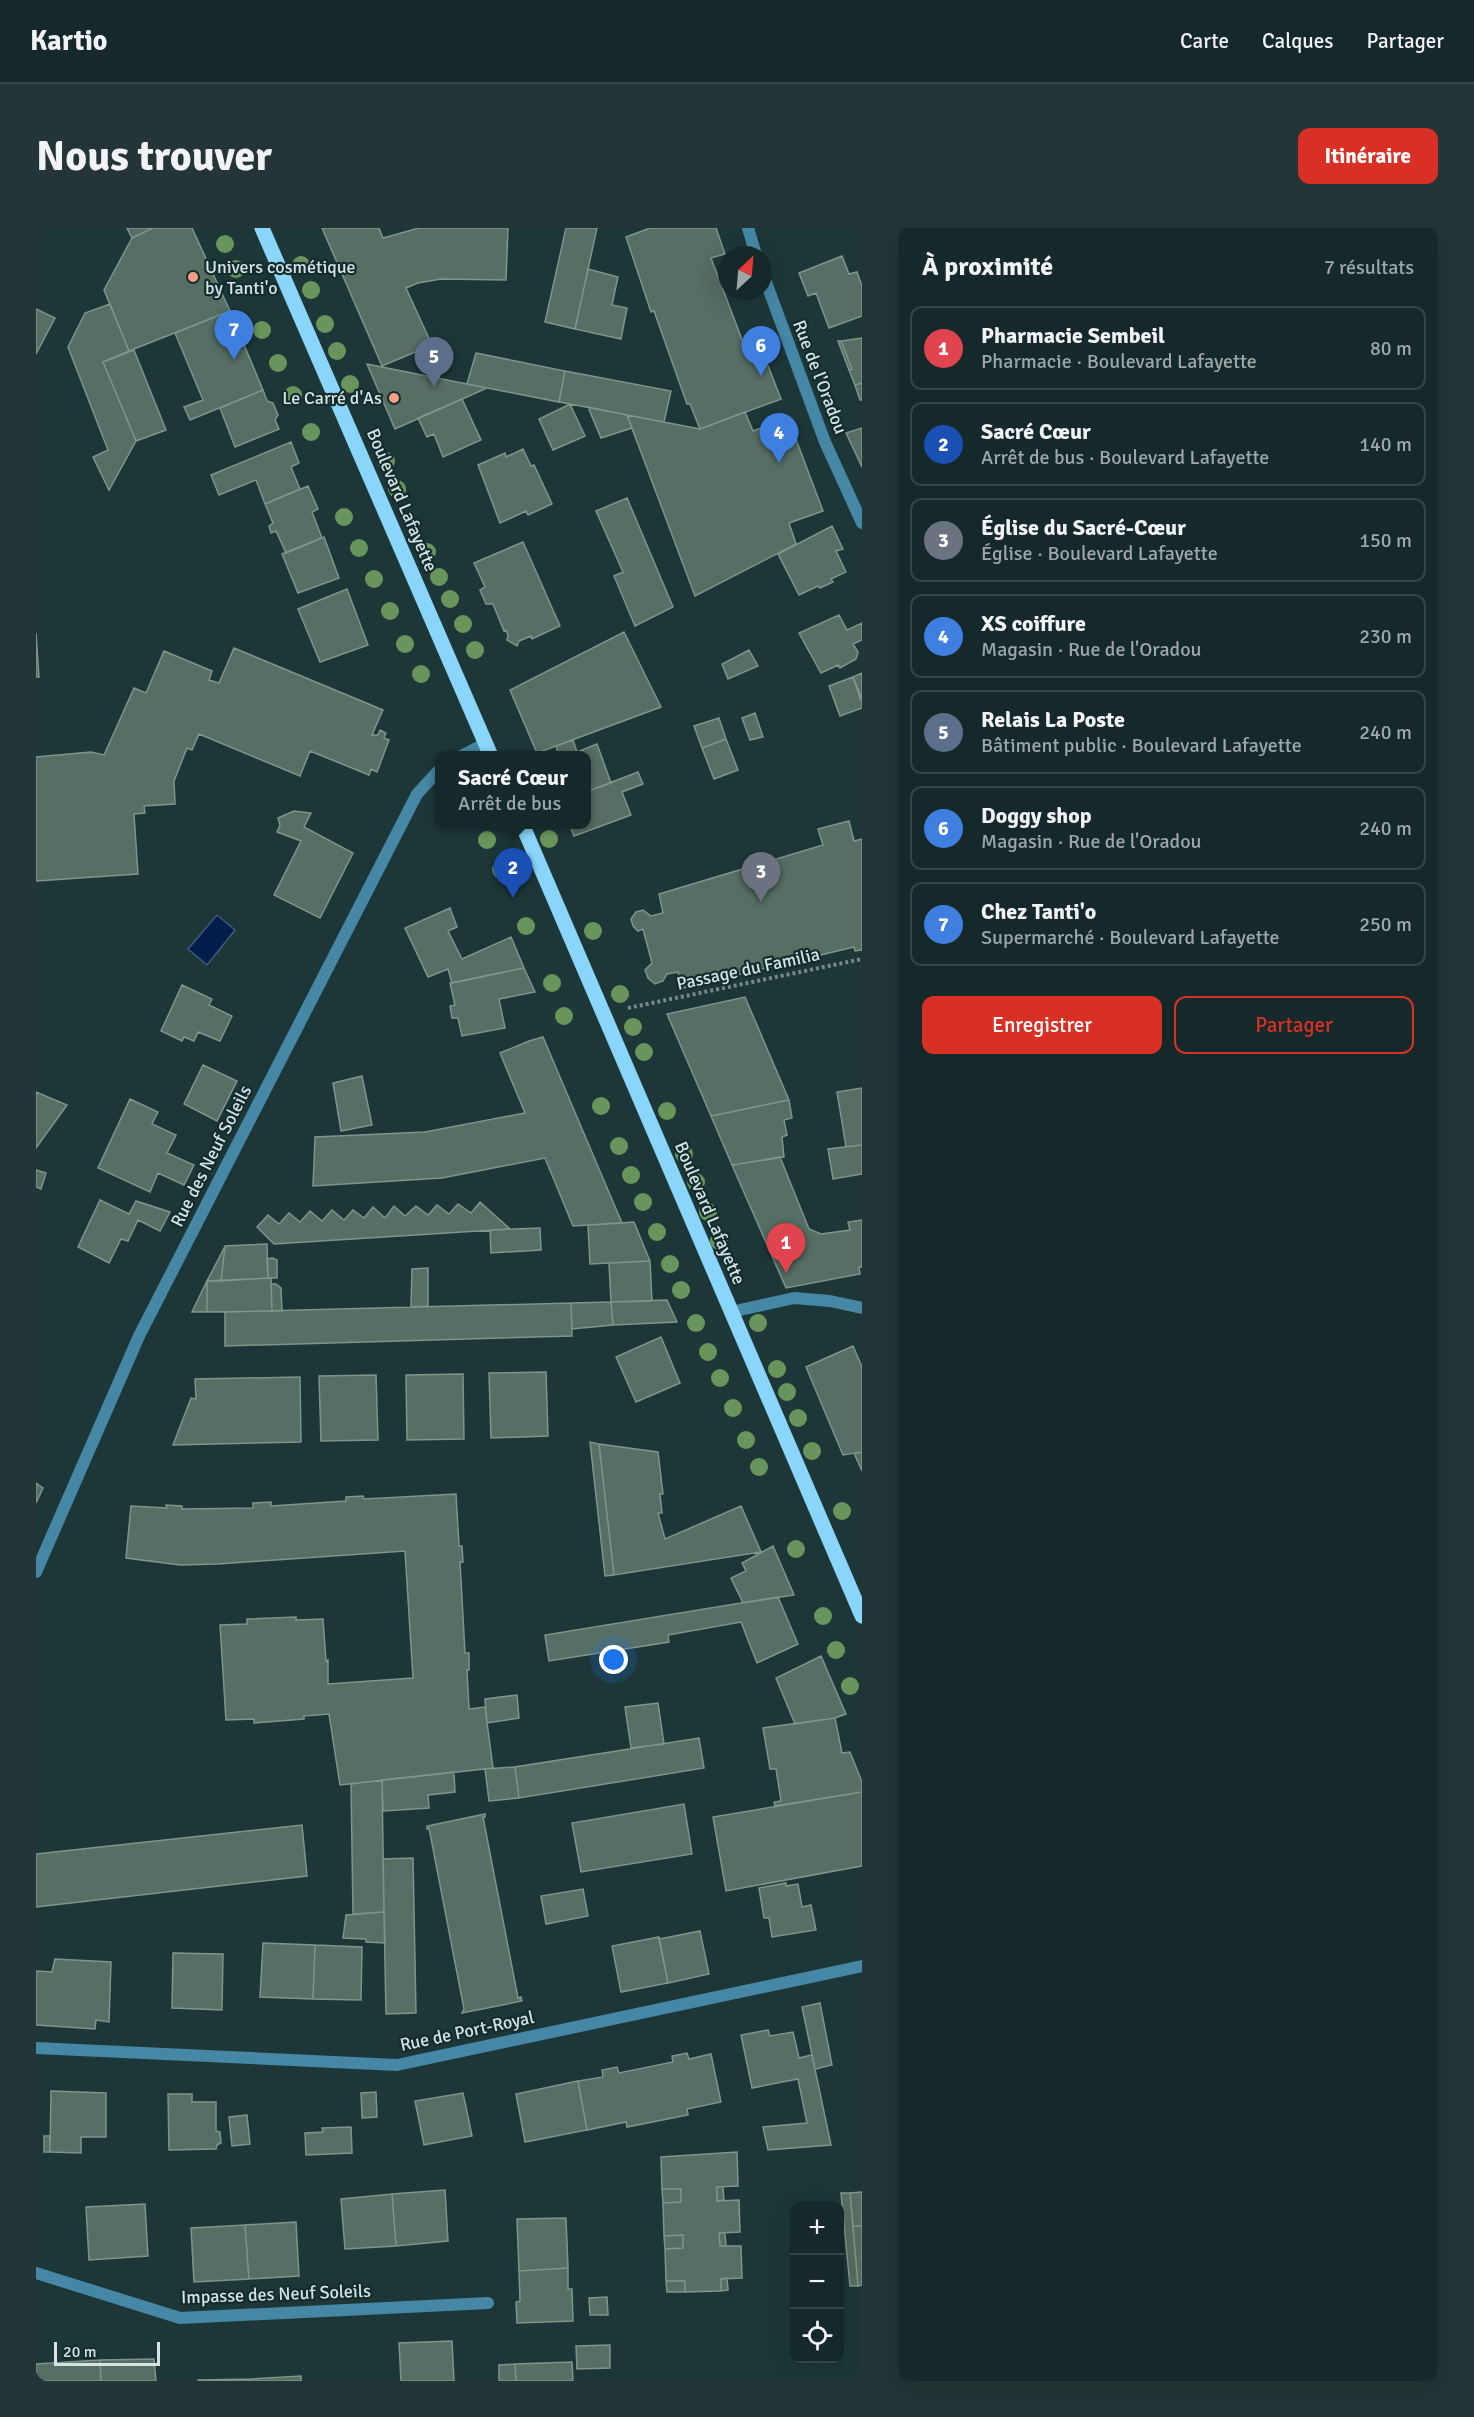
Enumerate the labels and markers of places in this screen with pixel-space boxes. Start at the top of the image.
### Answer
place label: Univers cosmétique by Tanti'o [205,256,356,299]
marker: Univers cosmétique by Tanti'o [186,270,200,284]
pin: 7 [214,310,254,360]
pin: 6 [742,326,780,376]
pin: 5 [414,338,454,387]
place label: Le Carré d'As [282,387,382,409]
marker: Le Carré d'As [387,391,401,405]
pin: 4 [760,414,798,463]
pin: 2 [494,848,532,898]
pin: 3 [742,852,780,902]
pin: 1 [766,1224,806,1273]

